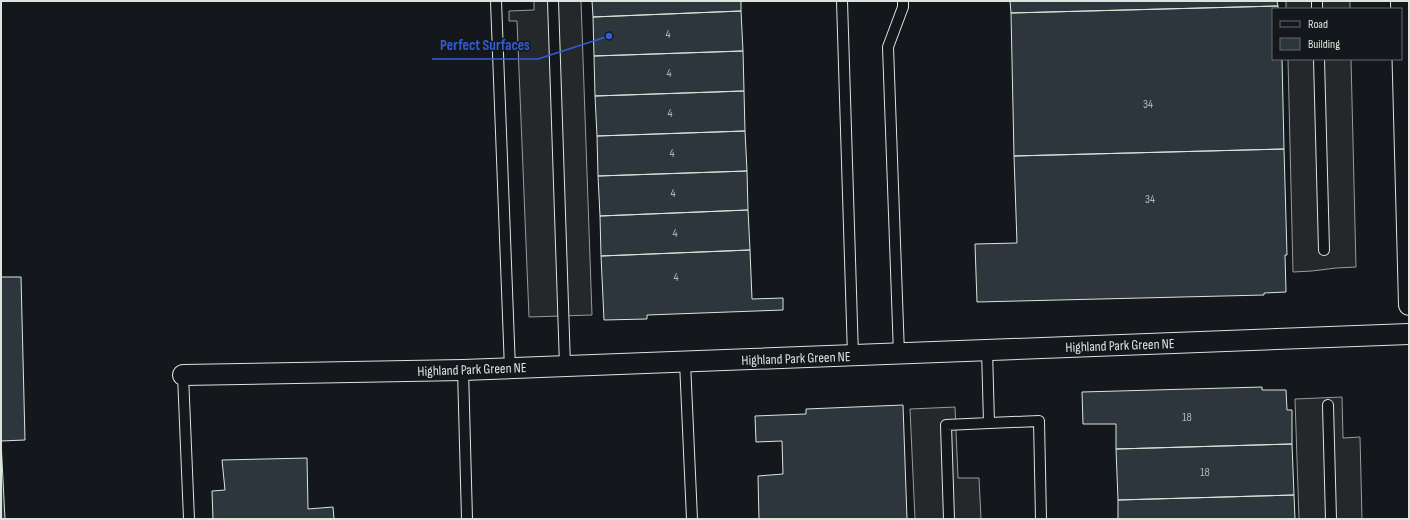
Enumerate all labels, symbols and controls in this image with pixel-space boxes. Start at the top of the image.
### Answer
legend [1272,8,1402,60]
text: Road [1308,17,1328,32]
house number: 4 [665,27,671,42]
callout: Perfect Surfaces [432,32,538,59]
text: Perfect Surfaces [440,36,530,55]
text: Building [1308,37,1340,52]
house number: 4 [666,66,672,81]
house number: 34 [1143,97,1153,112]
house number: 4 [667,106,673,121]
house number: 4 [669,146,675,161]
house number: 4 [670,186,676,201]
house number: 34 [1145,192,1155,207]
house number: 4 [672,226,678,241]
house number: 4 [673,270,679,285]
street label: Highland Park Green NE [1065,335,1175,356]
street label: Highland Park Green NE [741,348,851,369]
street label: Highland Park Green NE [417,359,527,380]
house number: 18 [1182,410,1192,425]
house number: 18 [1200,465,1210,480]

